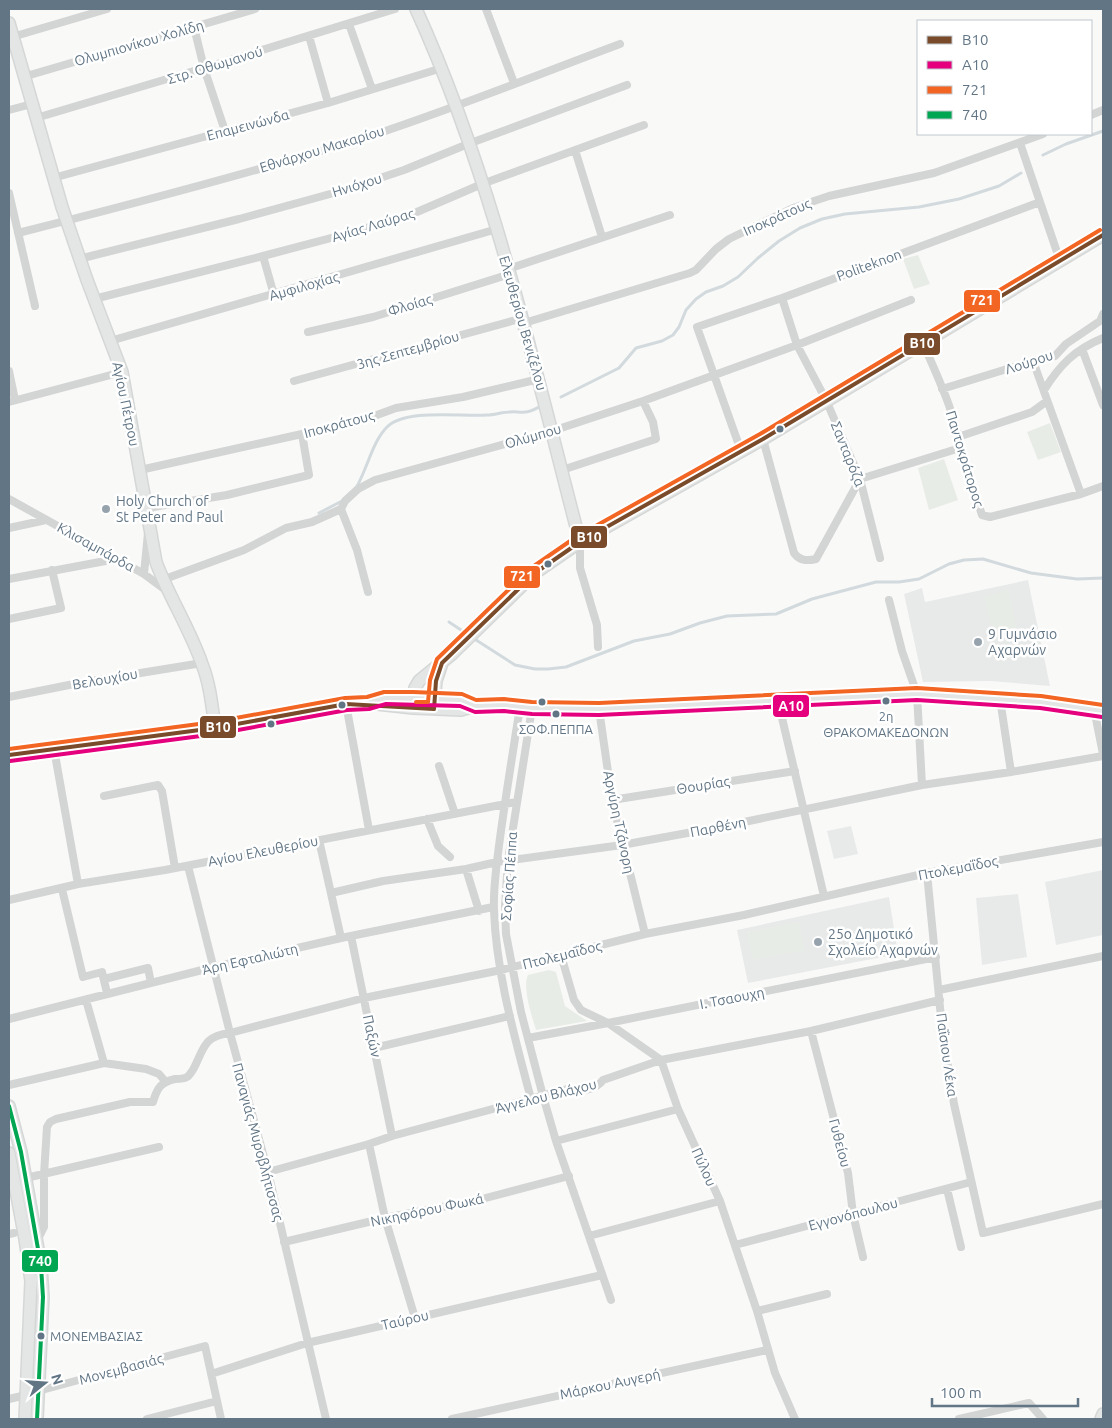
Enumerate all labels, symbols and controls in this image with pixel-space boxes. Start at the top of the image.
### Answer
street label: Ολυμπιονίκου Χολίδη [73,17,205,69]
legend [917,20,1092,135]
text: Β10 [962,31,988,48]
street label: Στρ. Οθωμανού [166,43,264,87]
text: Α10 [962,56,989,73]
text: 721 [962,81,987,98]
street label: Επαμεινώνδα [205,106,292,144]
text: 740 [962,106,987,123]
street label: Εθνάρχου Μακαρίου [258,122,386,176]
street label: Ηνιόχου [330,170,384,200]
street label: Ιποκράτους [741,195,814,239]
street label: Αγίας Λαύρας [330,205,417,245]
street label: Politeknon [834,246,904,284]
street label: Ελευθερίου Βενιζέλου [496,254,550,392]
street label: Αμφιλοχίας [267,268,341,304]
line badge: 721 [963,289,1001,313]
street label: Φλοίας [386,291,435,319]
text: 721 [970,292,994,308]
street label: 3ης Σεπτεμβρίου [355,328,461,372]
line badge: Β10 [903,332,941,356]
text: Β10 [909,335,935,351]
street label: Λούρου [1003,347,1055,377]
street label: Αγίου Πέτρου [109,360,143,448]
street label: Ιποκράτους [302,407,377,441]
street label: Παντοκράτορος [943,409,987,510]
street label: Σανταρόζα [828,419,868,489]
street label: Ολύμπου [503,420,563,452]
unlabelled marker [775,424,785,434]
place label: Holy Church of St Peter and Paul [116,493,224,525]
marker: Holy Church of St Peter and Paul [100,503,112,515]
street label: Κλισαμπάρδα [55,519,138,575]
line badge: Β10 [570,525,608,549]
text: Β10 [576,529,602,545]
unlabelled marker [543,559,553,569]
line badge: 721 [503,565,541,589]
text: 721 [510,568,534,584]
place label: 9 Γυμνάσιο Αχαρνών [988,626,1057,658]
marker: 9 Γυμνάσιο Αχαρνών [972,636,984,648]
street label: Βελουχίου [71,665,139,693]
line badge: Α10 [772,694,810,718]
marker: 2η ΘΡΑΚΟΜΑΚΕΔΟΝΩΝ [881,696,891,706]
unlabelled marker [537,697,547,707]
text: Α10 [778,698,804,714]
unlabelled marker [337,700,347,710]
marker: ΣΟΦ.ΠΕΠΠΑ [551,709,561,719]
place label: 2η ΘΡΑΚΟΜΑΚΕΔΟΝΩΝ [823,709,949,739]
line badge: Β10 [199,715,237,739]
text: Β10 [205,719,231,735]
unlabelled marker [266,719,276,729]
place label: ΣΟΦ.ΠΕΠΠΑ [519,722,593,736]
street label: Αργύρη Τζάνορη [600,769,638,875]
street label: Θουρίας [675,773,731,797]
street label: Παρθένη [689,814,747,840]
street label: Σοφίας Πέππα [498,830,520,921]
street label: Αγίου Ελευθερίου [207,832,319,870]
street label: Πτολεμαΐδος [917,852,1000,884]
place label: 25ο Δημοτικό Σχολείο Αχαρνών [828,926,938,958]
marker: 25ο Δημοτικό Σχολείο Αχαρνών [812,936,824,948]
street label: Πτολεμαΐδος [521,937,604,973]
street label: Άρη Εφταλιώτη [200,940,300,978]
street label: Ι. Τσαουχη [698,984,766,1012]
street label: Παΐσιου Λέκα [933,1012,961,1099]
street label: Παξών [360,1013,384,1059]
street label: Παναγιάς Μυροβλήτισσας [229,1061,287,1223]
street label: Άγγελου Βλάχου [494,1076,598,1116]
street label: Γυθείου [826,1117,854,1169]
street label: Πύλου [688,1145,720,1189]
street label: Νικηφόρου Φωκά [369,1190,485,1230]
street label: Εγγονόπουλου [807,1194,899,1234]
line badge: 740 [21,1249,59,1273]
text: 740 [28,1253,52,1269]
street label: Ταύρου [380,1307,430,1333]
place label: ΜΟΝΕΜΒΑΣΙΑΣ [50,1329,143,1343]
marker: ΜΟΝΕΜΒΑΣΙΑΣ [36,1331,46,1341]
street label: Μονεμβασιάς [77,1350,165,1388]
north arrow [20,1358,70,1408]
street label: Μάρκου Αυγερή [558,1366,662,1402]
text: N [48,1372,67,1387]
scale bar [932,1376,1078,1408]
text: 100 m [940,1384,982,1401]

